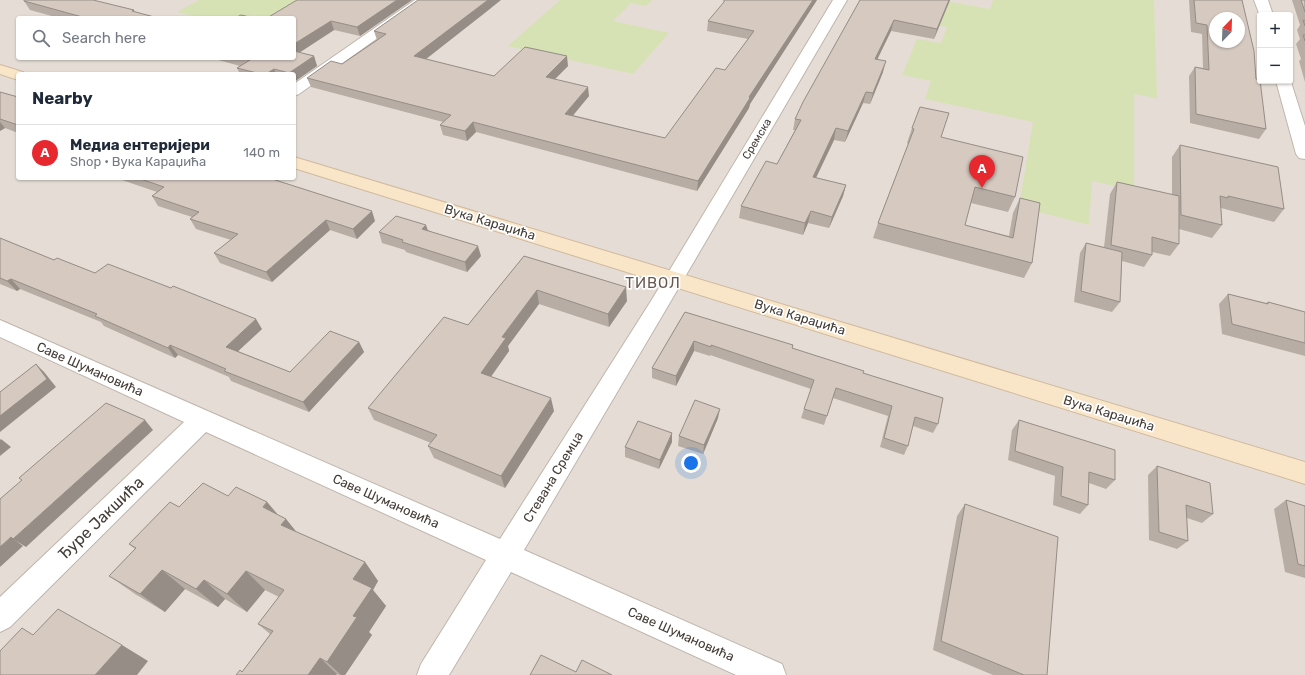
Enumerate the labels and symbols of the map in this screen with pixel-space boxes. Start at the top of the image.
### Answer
north arrow [1209,12,1245,48]
street label: Сремска [740,116,774,162]
pin: A [969,155,995,188]
street label: Вука Караџића [443,201,537,243]
district label: ТИВОЛ [625,274,681,292]
street label: Вука Караџића [753,296,847,338]
street label: Саве Шумановића [34,339,146,399]
street label: Вука Караџића [1062,392,1156,434]
street label: Стевана Сремца [520,429,586,525]
your location [681,453,701,473]
street label: Саве Шумановића [330,471,442,531]
street label: Ђуре Јакшића [54,473,148,563]
street label: Саве Шумановића [625,604,737,664]

